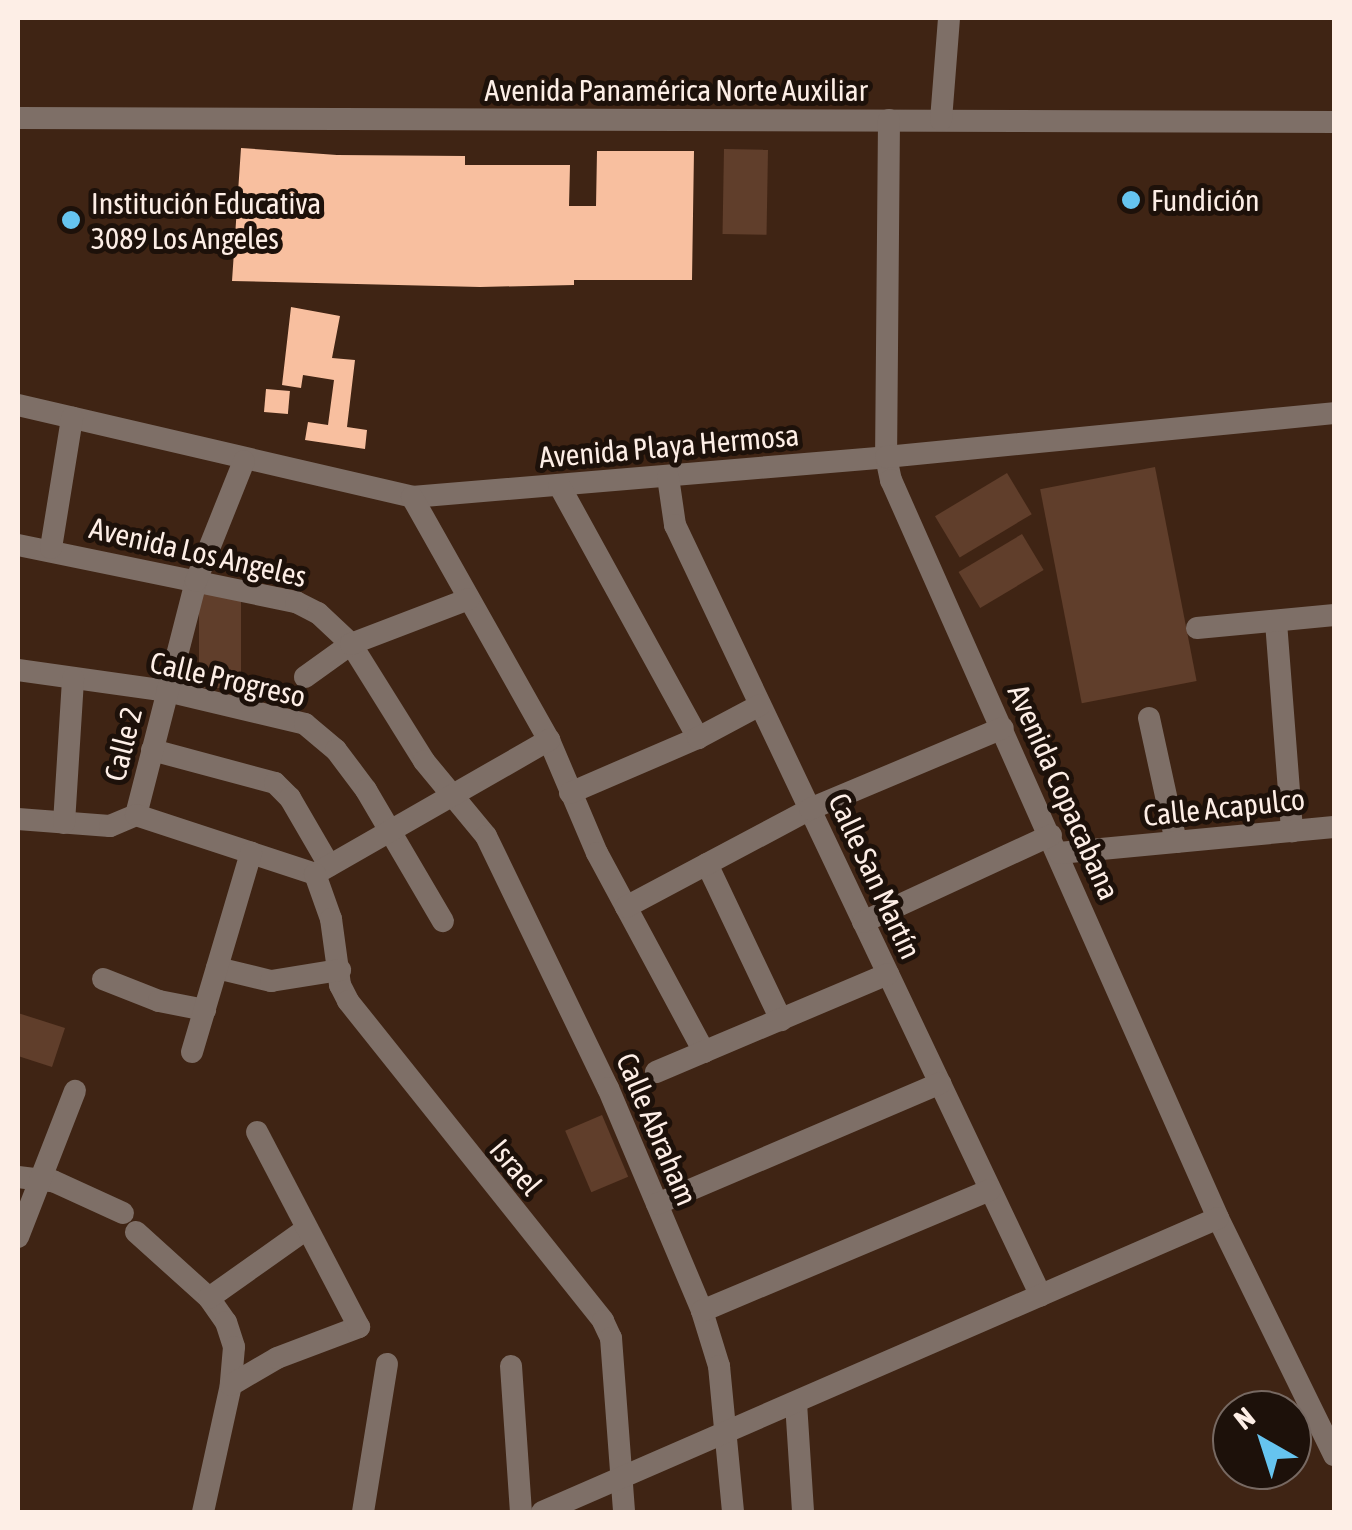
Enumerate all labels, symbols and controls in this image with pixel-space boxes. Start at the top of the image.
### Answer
street label: Avenida Panamérica Norte Auxiliar [484,72,868,108]
place label: Fundición [1151,182,1260,218]
place label: Institución Educativa 3089 Los Angeles [91,185,321,256]
marker: Fundición [1120,189,1142,211]
marker: Institución Educativa 3089 Los Angeles [60,209,82,231]
street label: Avenida Playa Hermosa [537,417,801,475]
street label: Avenida Los Angeles [86,510,310,594]
street label: Calle Progreso [147,644,309,714]
street label: Avenida Copacabana [1000,679,1128,905]
street label: Calle 2 [96,703,150,785]
street label: Calle Acapulco [1142,781,1306,833]
street label: Calle San Martín [821,787,929,965]
street label: Calle Abraham [609,1047,705,1211]
street label: Israel [482,1132,550,1202]
north arrow [1212,1390,1312,1490]
text: N [1228,1401,1261,1436]

